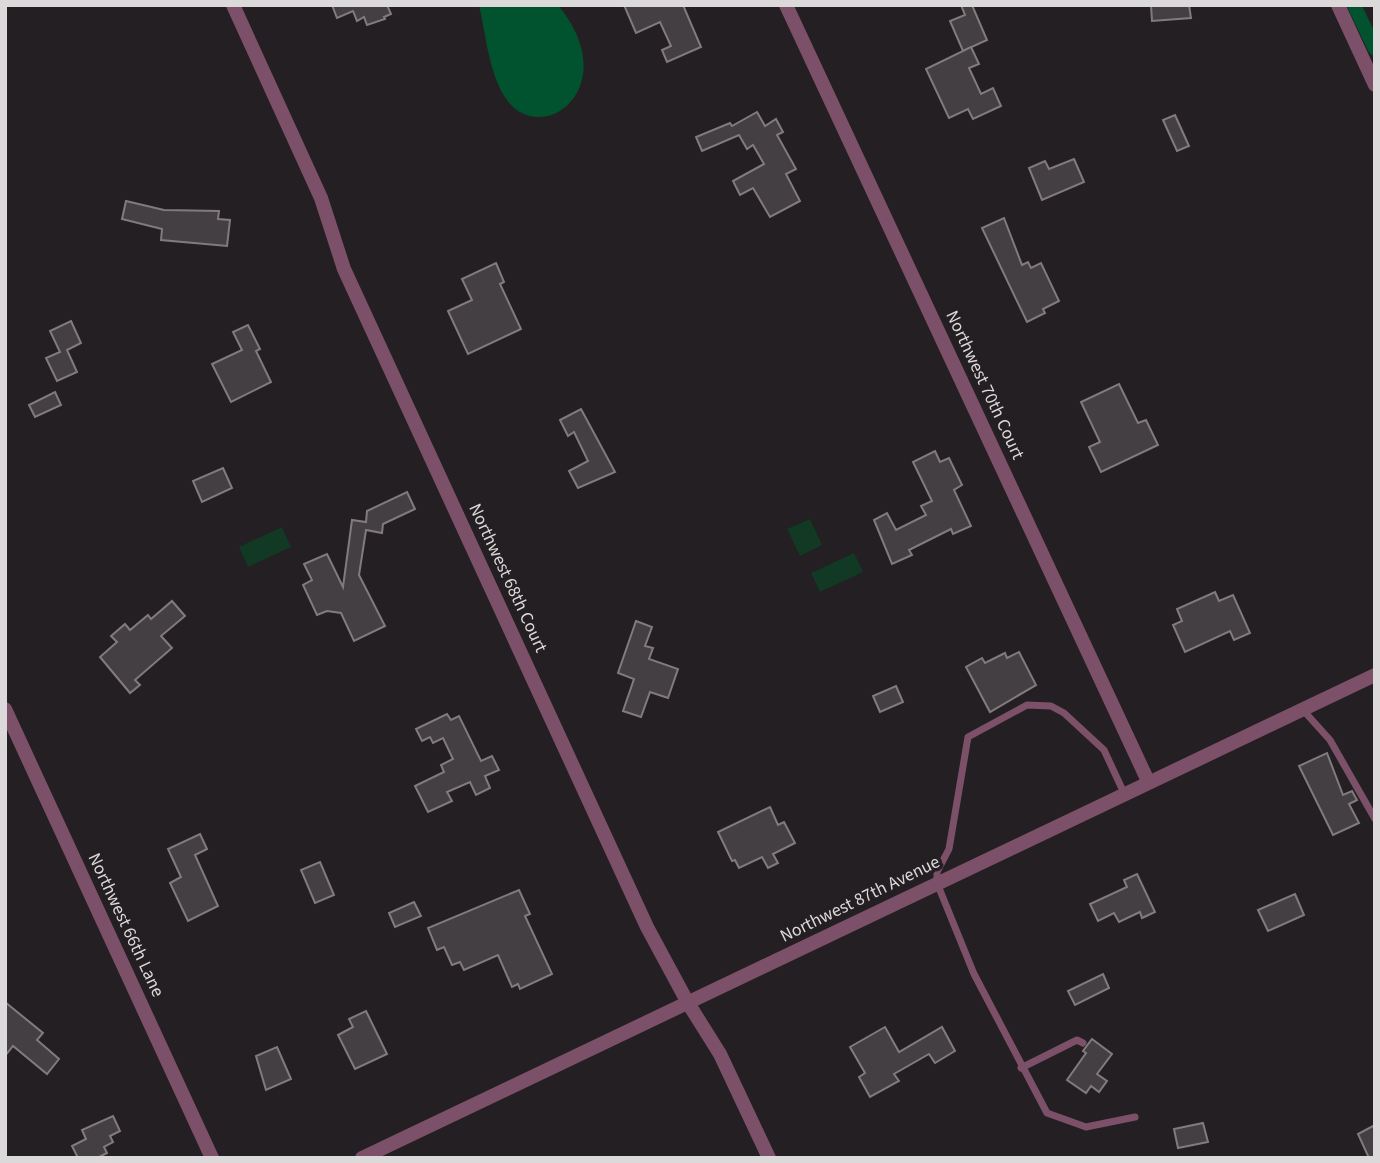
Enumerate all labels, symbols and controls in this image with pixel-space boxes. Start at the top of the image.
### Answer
street label: Northwest 70th Court [939,306,1031,464]
street label: Northwest 68th Court [462,499,554,657]
street label: Northwest 66th Lane [82,849,170,1001]
street label: Northwest 87th Avenue [776,849,944,949]

